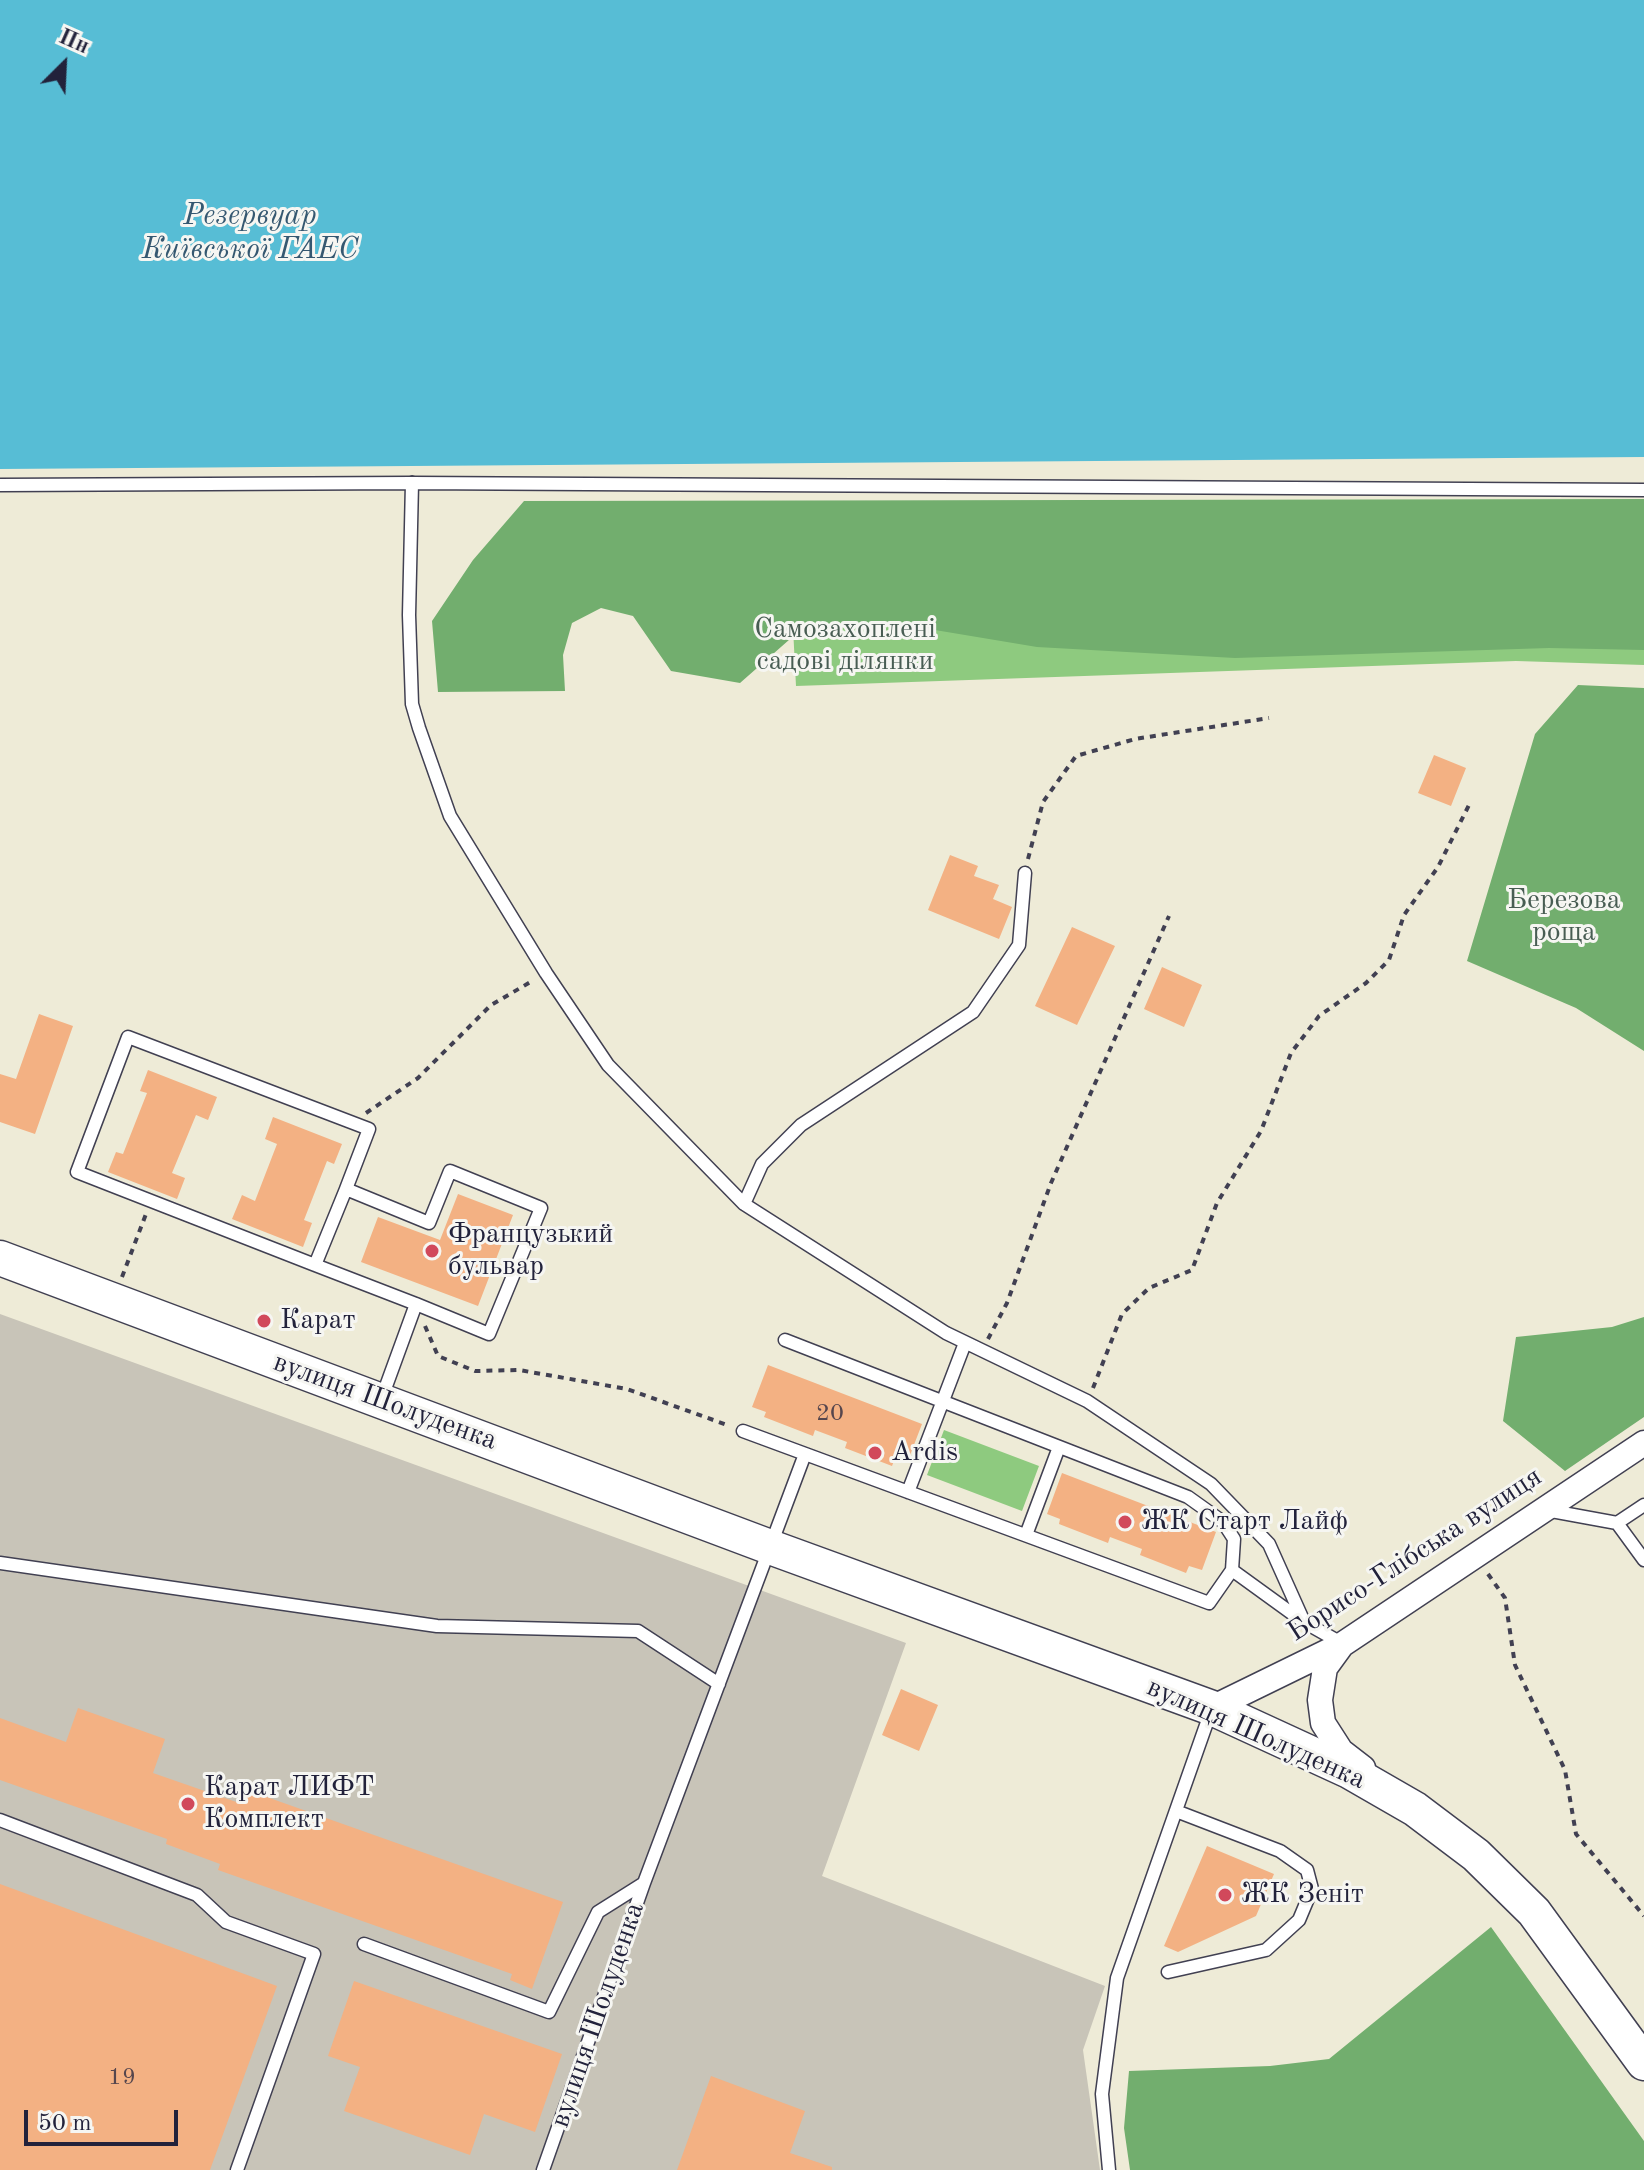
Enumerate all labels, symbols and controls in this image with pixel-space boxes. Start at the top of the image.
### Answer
north arrow [24,24,104,104]
text: Пн [55,26,92,58]
water label: Резервуар Київської ГАЕС [142,198,358,268]
park label: Самозахоплені садові ділянки [754,613,936,679]
park label: Березова роща [1507,884,1621,950]
place label: Французький бульвар [448,1218,613,1284]
marker: Французький бульвар [423,1242,441,1260]
place label: Карат [280,1304,356,1338]
marker: Карат [255,1312,273,1330]
street label: вулиця Шолуденка [268,1346,502,1458]
house number: 20 [816,1400,844,1428]
place label: Ardis [891,1436,958,1470]
marker: Ardis [866,1444,884,1462]
street label: Борисо-Глібська вулиця [1282,1460,1548,1650]
place label: ЖК Старт Лайф [1141,1505,1348,1539]
marker: ЖК Старт Лайф [1116,1513,1134,1531]
street label: вулиця Шолуденка [1141,1671,1371,1797]
place label: Карат ЛИФТ Комплект [204,1771,374,1837]
marker: Карат ЛИФТ Комплект [179,1795,197,1813]
place label: ЖК Зеніт [1241,1878,1364,1912]
marker: ЖК Зеніт [1216,1886,1234,1904]
street label: вулиця Шолуденка [544,1898,652,2132]
house number: 19 [108,2064,136,2092]
scale bar [28,2094,182,2144]
text: 50 m [38,2112,92,2136]

